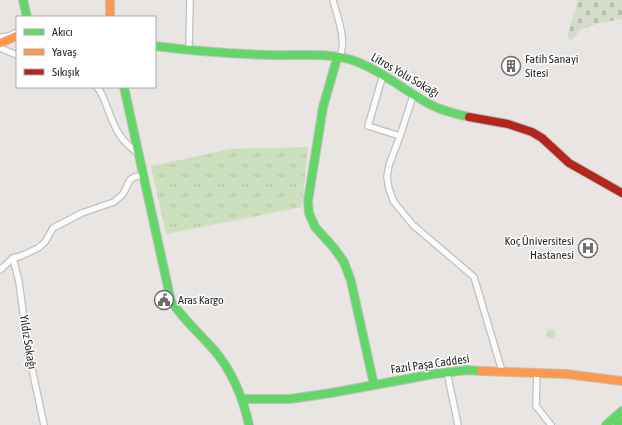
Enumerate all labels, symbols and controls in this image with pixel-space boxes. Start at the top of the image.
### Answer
legend [16,16,156,88]
text: Akıcı [52,25,73,39]
text: Yavaş [52,45,77,59]
street label: Litros Yolu Sokağı [368,50,442,100]
place label: Fatih Sanayi Sitesi [525,52,579,80]
building icon: Fatih Sanayi Sitesi [500,55,522,77]
text: Sıkışık [52,65,80,79]
place label: Koç Üniversitesi Hastanesi [504,234,574,262]
hospital icon: Koç Üniversitesi Hastanesi [577,237,599,259]
public building icon: Aras Kargo [153,289,175,311]
place label: Aras Kargo [178,293,224,307]
street label: Yıldız Sokağı [17,314,39,370]
street label: Fazıl Paşa Caddesi [390,352,470,376]

